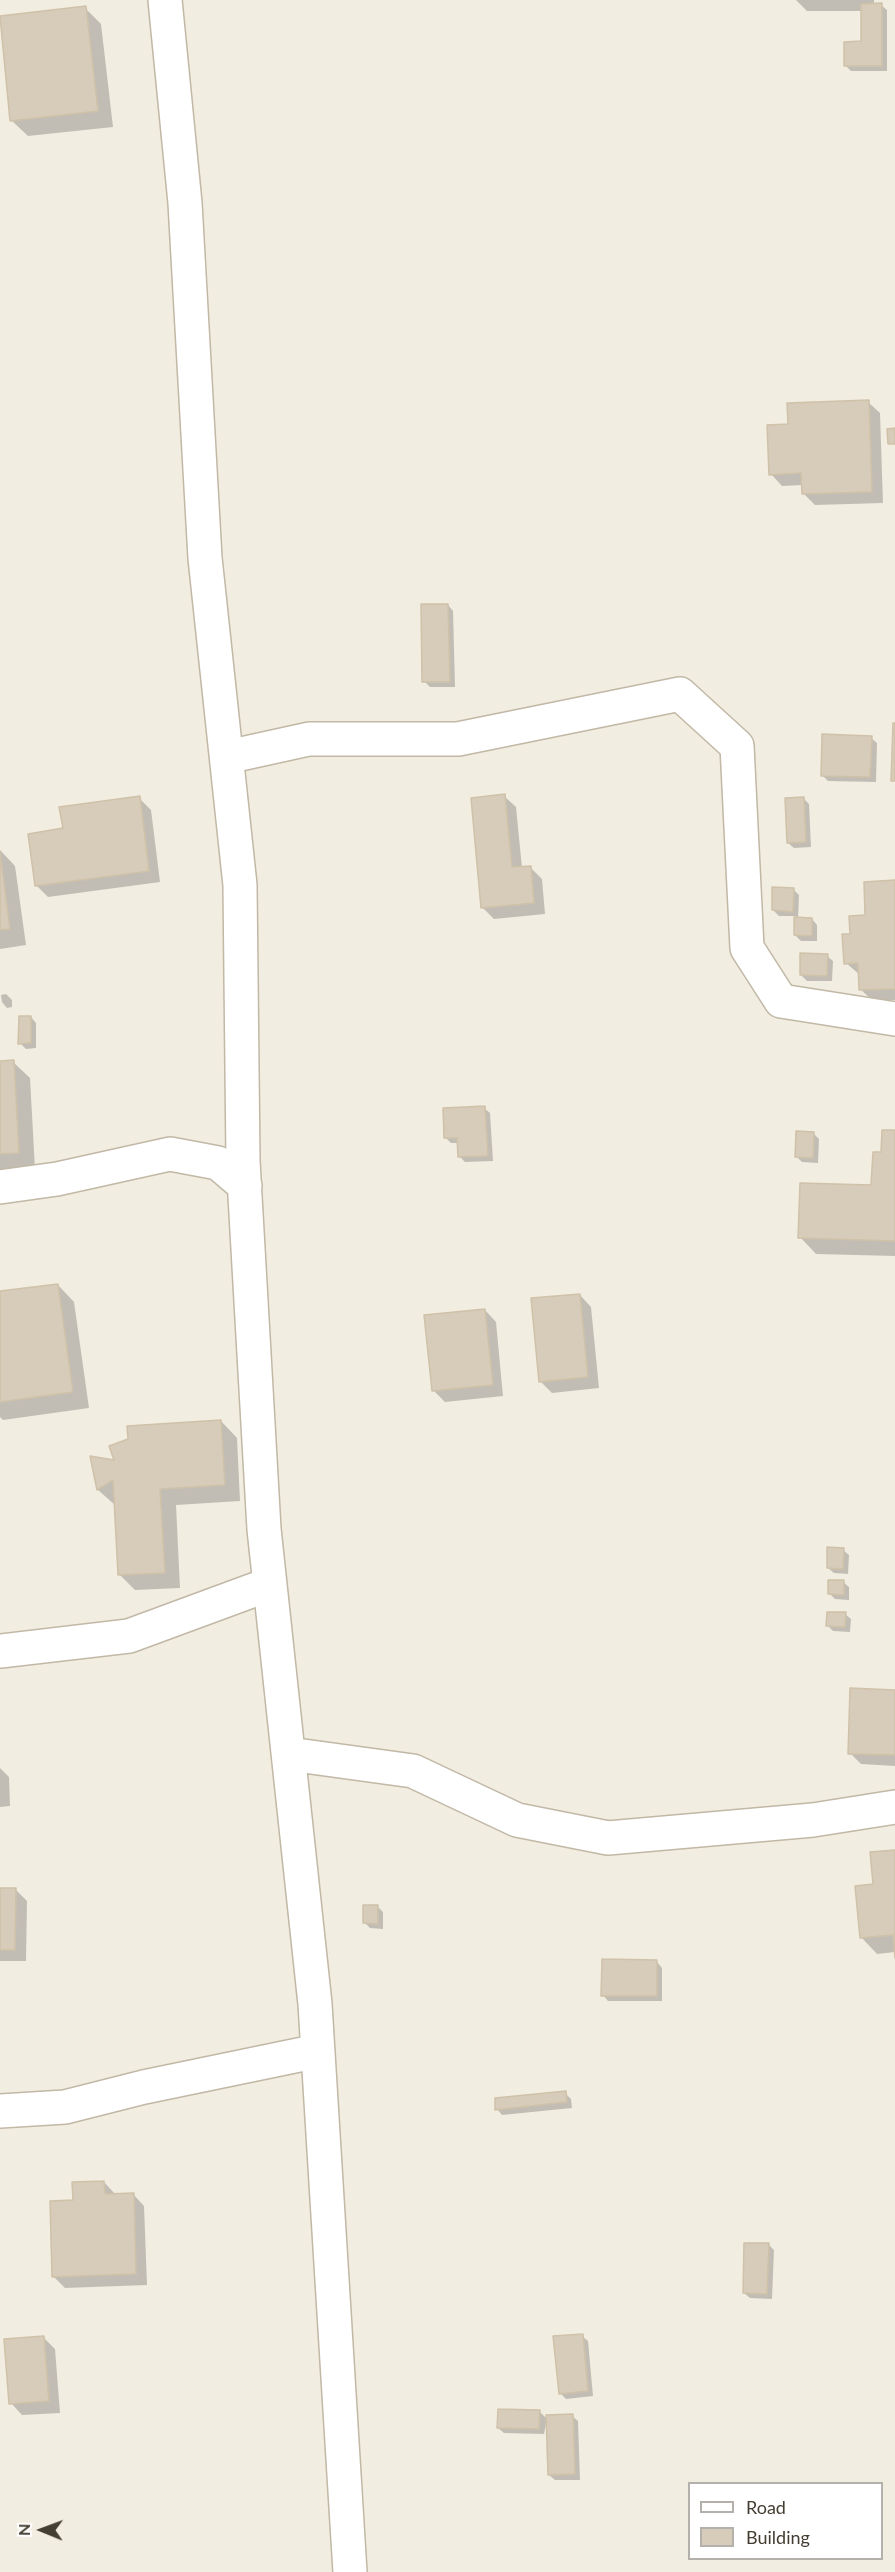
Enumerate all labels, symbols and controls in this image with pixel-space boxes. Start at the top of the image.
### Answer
legend [688,2482,883,2560]
text: Road [746,2496,786,2518]
north arrow [12,2500,72,2560]
text: N [14,2523,33,2536]
text: Building [746,2526,810,2548]

